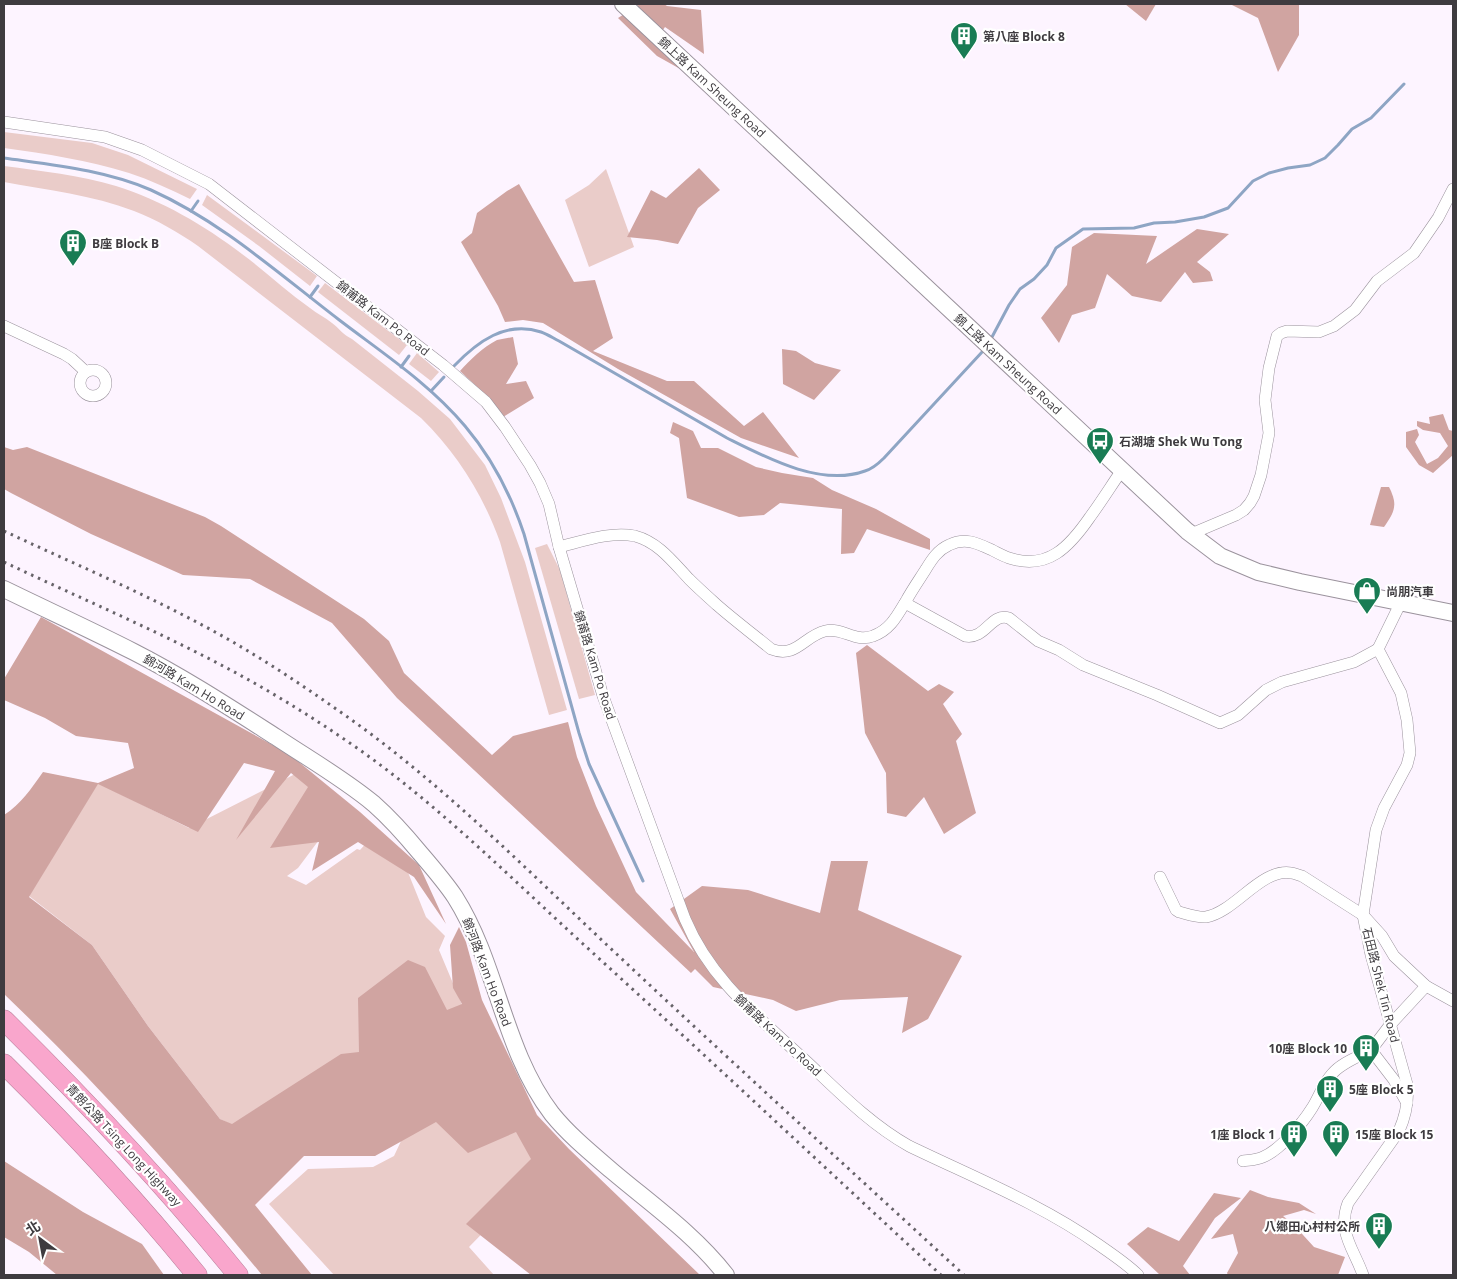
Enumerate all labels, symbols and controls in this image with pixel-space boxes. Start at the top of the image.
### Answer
building icon: 第八座 Block 8 [949,21,979,60]
place label: 第八座 Block 8 [983,28,1065,45]
street label: 錦上路 Kam Sheung Road [655,33,769,141]
building icon: B座 Block B [58,228,88,267]
place label: B座 Block B [92,235,159,252]
street label: 錦莆路 Kam Po Road [333,276,433,360]
street label: 錦上路 Kam Sheung Road [951,310,1065,418]
bus stop icon: 石湖塘 Shek Wu Tong [1085,426,1115,465]
place label: 石湖塘 Shek Wu Tong [1119,433,1242,450]
shop icon: 尚朋汽車 [1352,576,1382,615]
place label: 尚朋汽車 [1386,583,1434,600]
street label: 錦莆路 Kam Po Road [570,608,620,722]
street label: 錦河路 Kam Ho Road [140,650,248,724]
street label: 錦河路 Kam Ho Road [458,915,516,1029]
street label: 石田路 Shek Tin Road [1358,926,1404,1044]
street label: 錦莆路 Kam Po Road [731,990,825,1080]
building icon: 10座 Block 10 [1351,1033,1381,1072]
place label: 10座 Block 10 [1269,1040,1347,1057]
building icon: 5座 Block 5 [1315,1074,1345,1113]
street label: 青朗公路 Tsing Long Highway [63,1080,186,1211]
place label: 5座 Block 5 [1349,1081,1414,1098]
building icon: 1座 Block 1 [1279,1119,1309,1158]
building icon: 15座 Block 15 [1321,1119,1351,1158]
place label: 1座 Block 1 [1210,1126,1275,1143]
place label: 15座 Block 15 [1355,1126,1434,1143]
building icon: 八鄉田心村村公所 [1364,1211,1394,1250]
north arrow [15,1214,65,1264]
text: 北 [22,1216,44,1239]
place label: 八鄉田心村村公所 [1264,1218,1360,1235]

